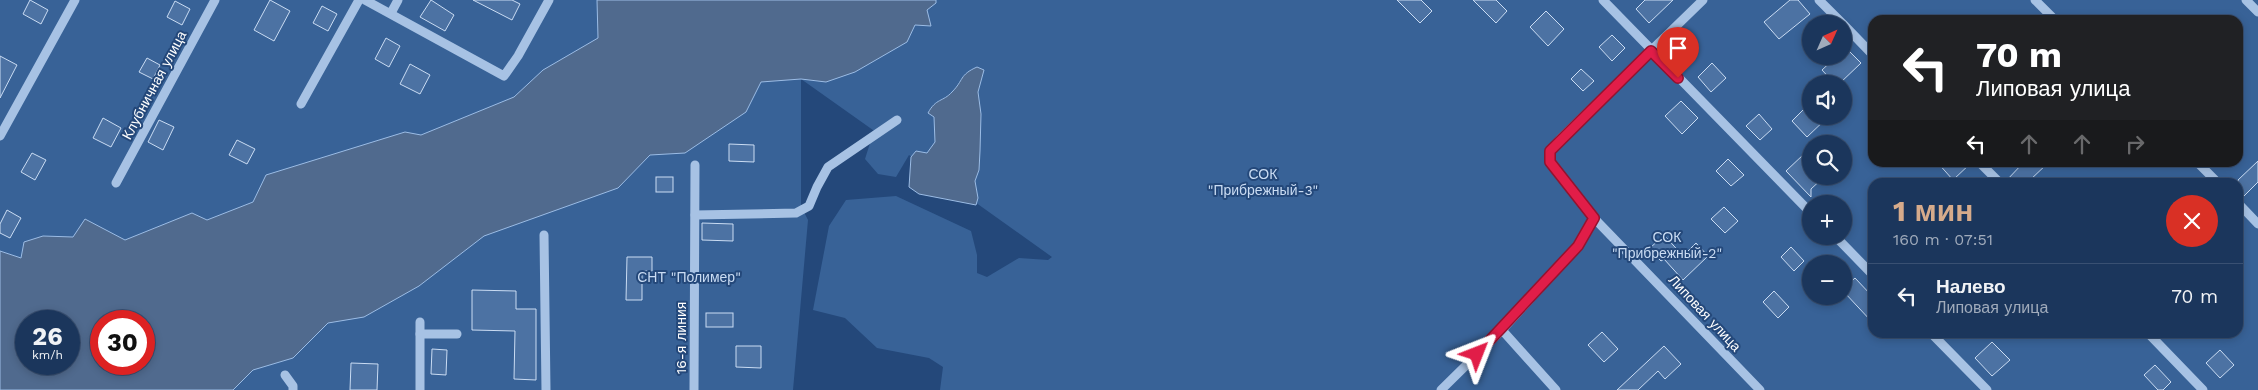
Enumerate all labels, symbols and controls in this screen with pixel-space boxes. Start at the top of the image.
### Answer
north arrow [1802,15,1852,65]
map controls [1802,15,1852,305]
pin [1657,27,1699,78]
street label: Клубничная улица [119,28,189,142]
icon: arrive [1664,34,1692,62]
text: 70 m [1976,34,2062,76]
icon: left [1893,35,1958,100]
button: sound [1802,75,1852,125]
text: Липовая улица [1976,76,2130,101]
icon: left [1962,130,1990,158]
icon: ahead [2015,130,2043,158]
icon: ahead [2068,130,2096,158]
icon: right [2121,130,2149,158]
button: search [1802,135,1852,185]
park label: СОК "Прибрежный-3" [1208,166,1318,198]
text: 1 мин [1893,193,1973,228]
button: + [1802,195,1852,245]
button: close [2166,195,2218,247]
park label: СОК "Прибрежный-2" [1612,229,1722,261]
text: 160 m · 07:51 [1893,230,1993,249]
button: − [1802,255,1852,305]
park label: СНТ "Полимер" [637,269,741,285]
street label: Липовая улица [1666,272,1745,355]
text: Налево [1936,275,2006,298]
icon: left [1893,282,1921,310]
text: 70 m [2171,285,2218,308]
text: Липовая улица [1936,298,2048,317]
street label: 16-я линия [673,302,689,374]
speed limit sign: 30 [90,310,155,375]
text: 26 [32,322,63,351]
position arrow [1450,327,1502,379]
text: km/h [32,348,63,362]

